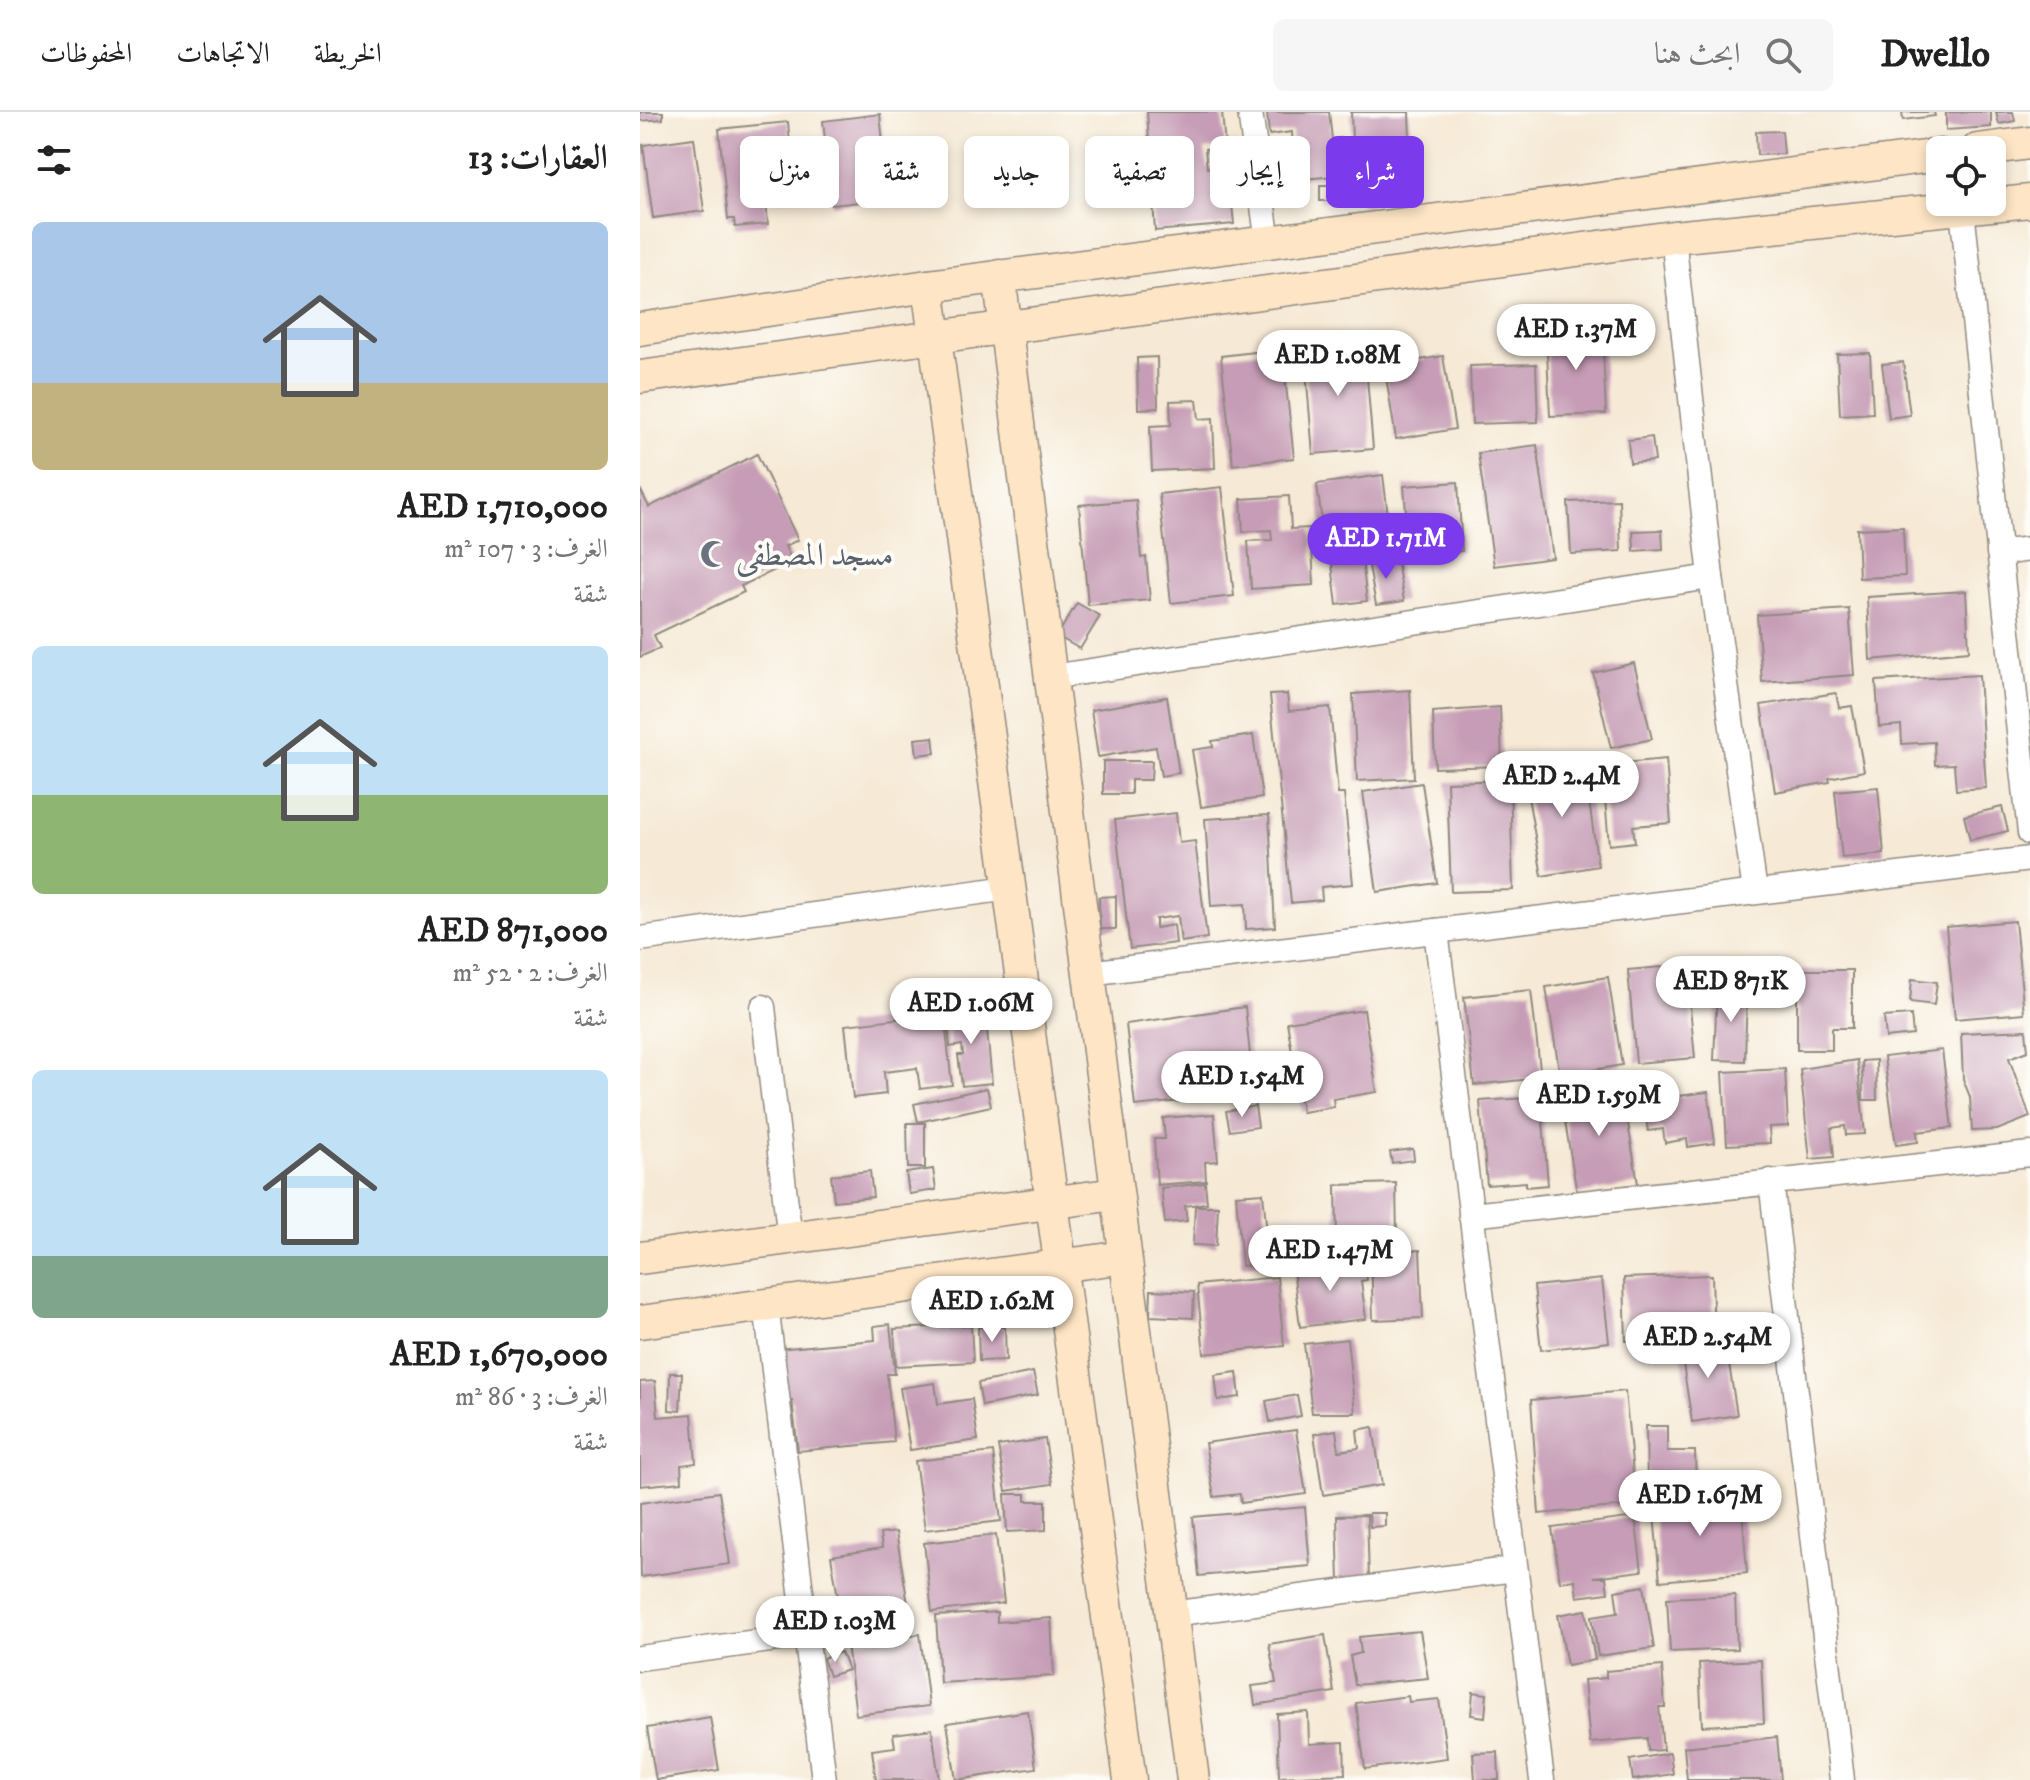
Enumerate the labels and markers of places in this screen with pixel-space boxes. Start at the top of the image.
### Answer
pin: AED 1.37M [1484,304,1668,372]
pin: AED 1.08M [1246,330,1430,398]
pin: AED 1.71M [1294,513,1478,581]
place label: مسجد المصطفى [736,536,894,577]
mosque icon: مسجد المصطفى [699,539,729,569]
pin: AED 2.4M [1479,751,1645,819]
pin: AED 871K [1648,956,1814,1024]
pin: AED 1.06M [879,978,1063,1046]
pin: AED 1.54M [1150,1051,1334,1119]
pin: AED 1.59M [1507,1070,1691,1138]
pin: AED 1.47M [1238,1225,1422,1293]
pin: AED 1.62M [900,1276,1084,1344]
pin: AED 2.54M [1616,1312,1800,1380]
pin: AED 1.67M [1608,1470,1792,1538]
pin: AED 1.03M [743,1596,927,1664]

